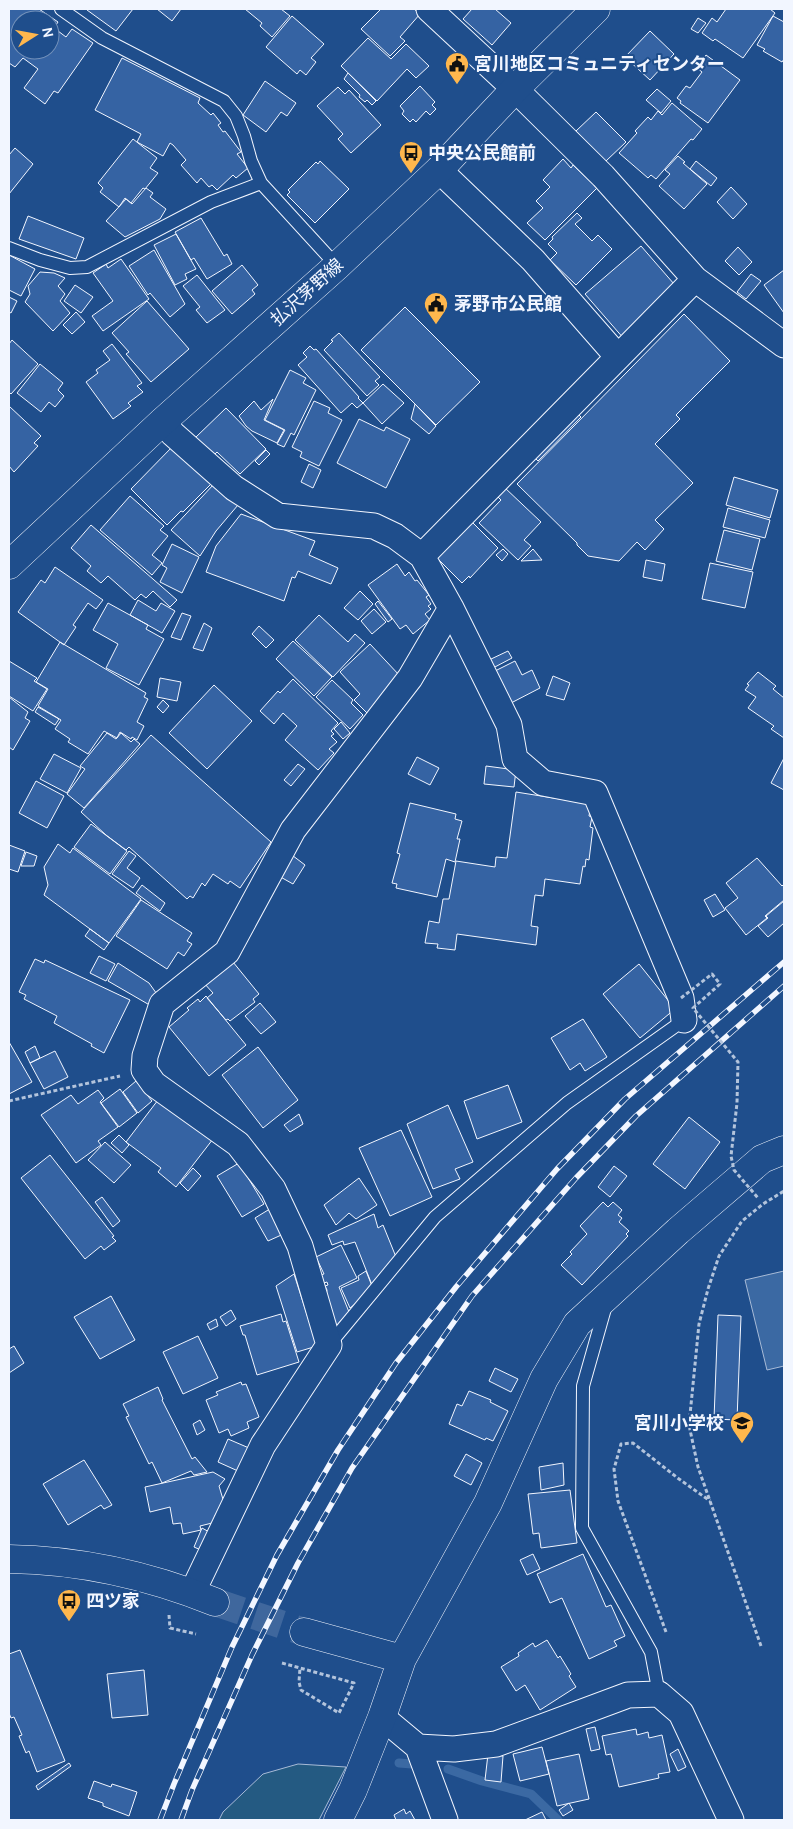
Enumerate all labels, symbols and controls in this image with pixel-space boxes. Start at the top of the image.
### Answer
north arrow [10,10,60,60]
text: N [38,26,58,39]
public building icon: 宮川地区コミュニティセンター [444,51,470,85]
place label: 宮川地区コミュニティセンター [474,53,725,75]
bus stop icon: 中央公民館前 [398,140,424,174]
place label: 中央公民館前 [428,142,536,164]
street label: 払沢茅野線 [266,254,348,330]
public building icon: 茅野市公民館 [423,291,449,325]
place label: 茅野市公民館 [454,293,562,315]
school or university icon: 宮川小学校 [729,1410,755,1444]
place label: 宮川小学校 [634,1412,724,1434]
bus stop icon: 四ツ家 [56,1588,82,1622]
place label: 四ツ家 [86,1590,140,1612]

